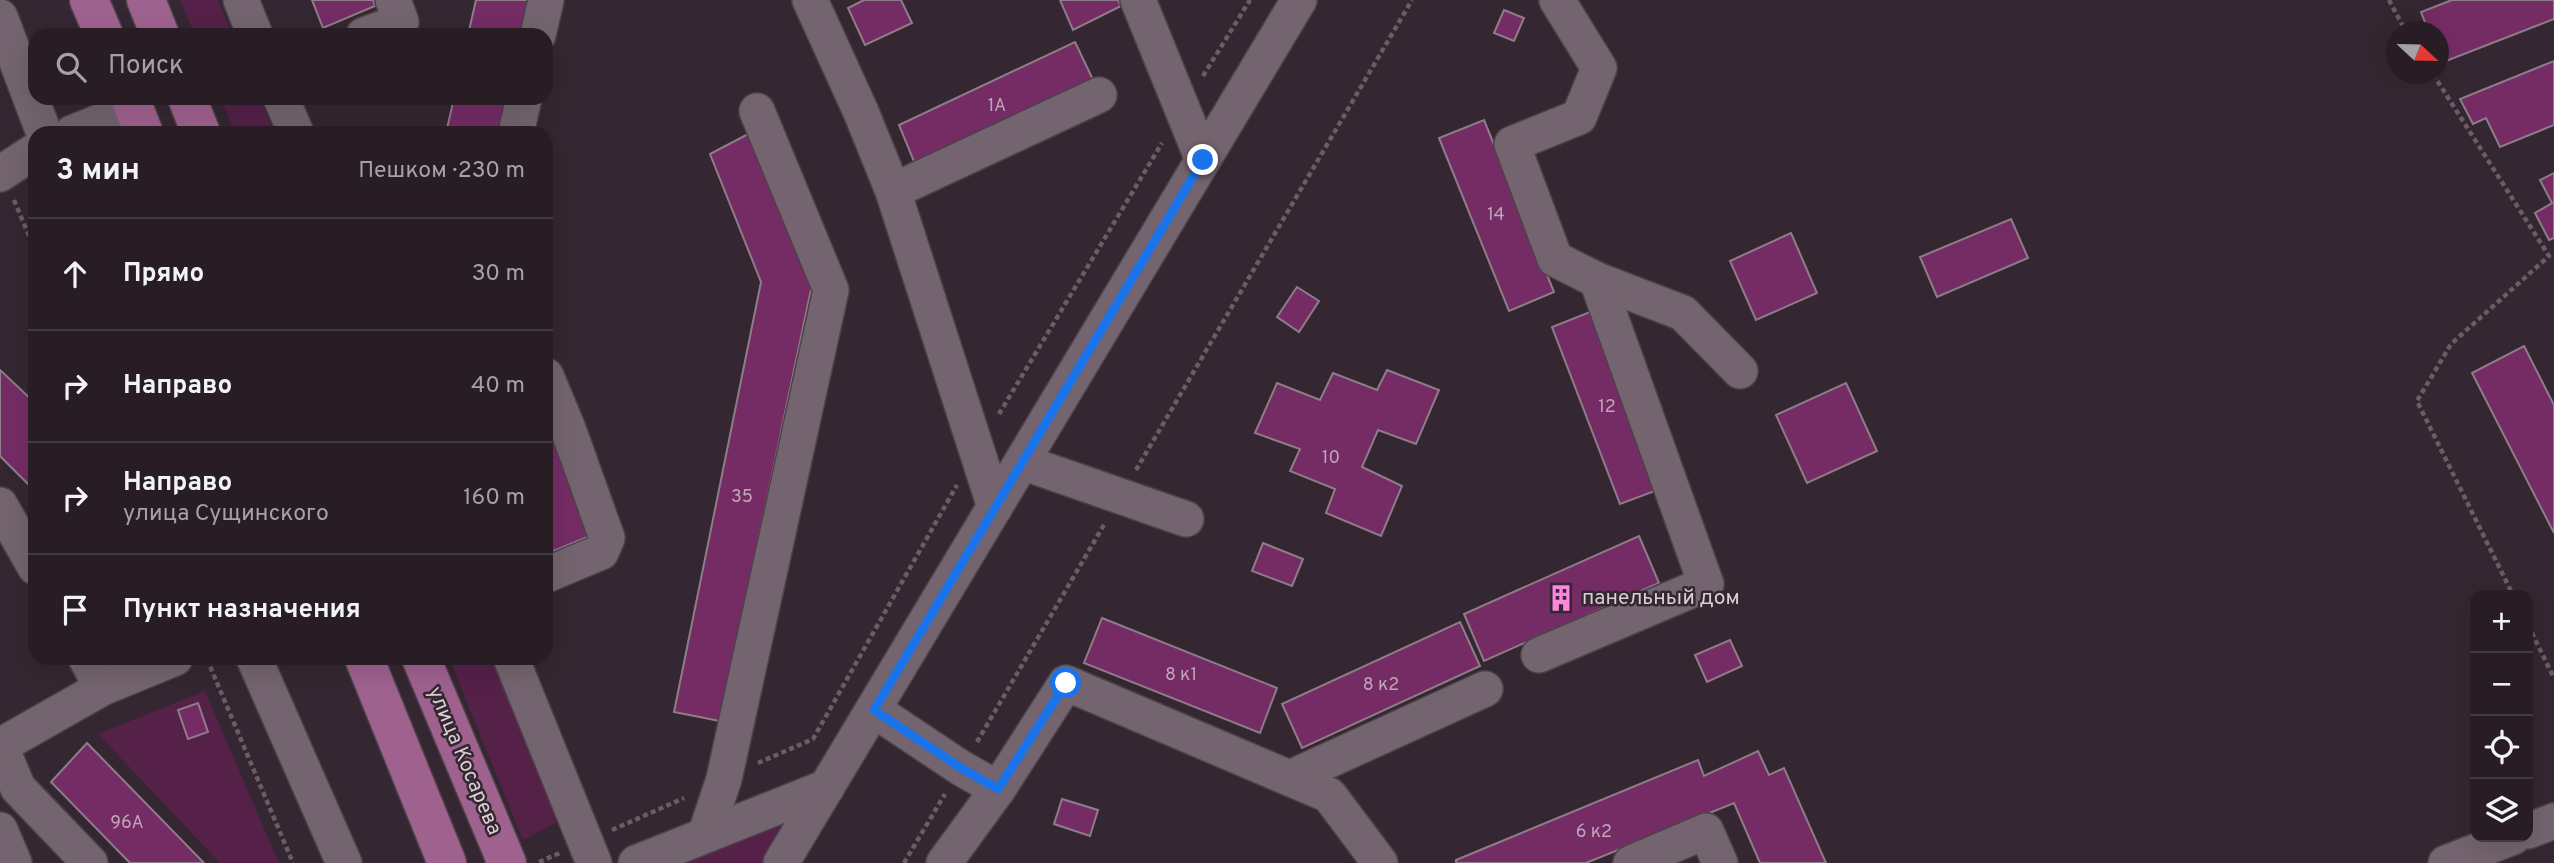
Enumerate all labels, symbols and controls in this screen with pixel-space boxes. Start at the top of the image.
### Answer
north arrow [2386,21,2449,84]
search box [28,28,553,105]
icon: search [52,48,90,86]
text: Поиск [108,50,184,83]
house number: 1А [988,95,1006,118]
route end [1187,144,1218,175]
text: 3 мин [56,153,140,190]
text: Пешком · 230 m [358,157,525,186]
house number: 14 [1487,204,1505,227]
icon: ahead [56,255,94,293]
text: Прямо [123,258,204,291]
text: 30 m [472,260,525,289]
icon: right [56,367,94,405]
text: Направо [123,370,232,403]
text: 40 m [471,372,525,401]
house number: 12 [1598,396,1616,419]
house number: 10 [1322,447,1340,470]
text: Направо [123,467,232,500]
icon: right [56,479,94,517]
text: 160 m [463,484,525,513]
house number: 35 [731,486,753,509]
text: улица Сущинского [123,500,329,529]
building icon: панельный дом [1546,583,1576,613]
place label: панельный дом [1582,585,1740,612]
map controls [2470,590,2533,842]
button: + [2470,590,2533,653]
icon: arrive [56,591,94,629]
text: Пункт назначения [123,594,361,627]
button: − [2470,653,2533,716]
house number: 8 к1 [1165,664,1197,687]
route start [1050,667,1081,698]
house number: 8 к2 [1363,674,1399,697]
street label: улица Косарева [421,683,507,839]
button: locate [2470,716,2533,779]
button: layers [2470,779,2533,842]
house number: 96А [110,812,144,835]
house number: 6 к2 [1576,821,1612,844]

